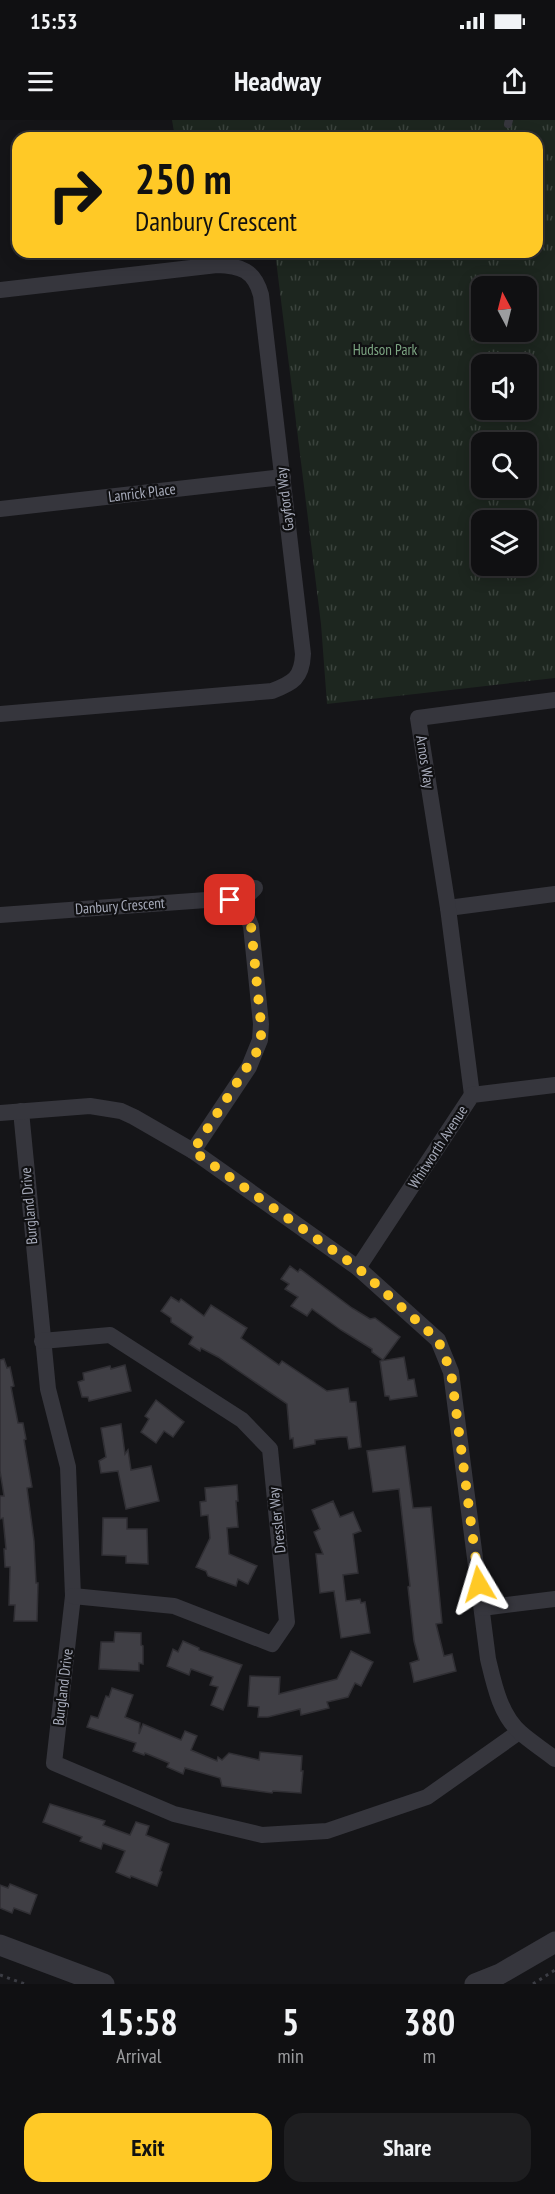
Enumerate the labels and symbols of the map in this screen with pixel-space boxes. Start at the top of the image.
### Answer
north arrow [471,276,537,342]
park label: Hudson Park [353,340,418,359]
street label: Gayford Way [271,466,298,532]
street label: Lanrick Place [107,479,177,506]
street label: Arnos Way [412,734,439,790]
pin [204,874,255,925]
street label: Danbury Crescent [74,893,166,918]
street label: Whitworth Avenue [404,1102,471,1192]
street label: Burgland Drive [16,1167,41,1245]
street label: Dressler Way [264,1486,289,1554]
position arrow [447,1552,511,1616]
street label: Burgland Drive [48,1647,77,1726]

